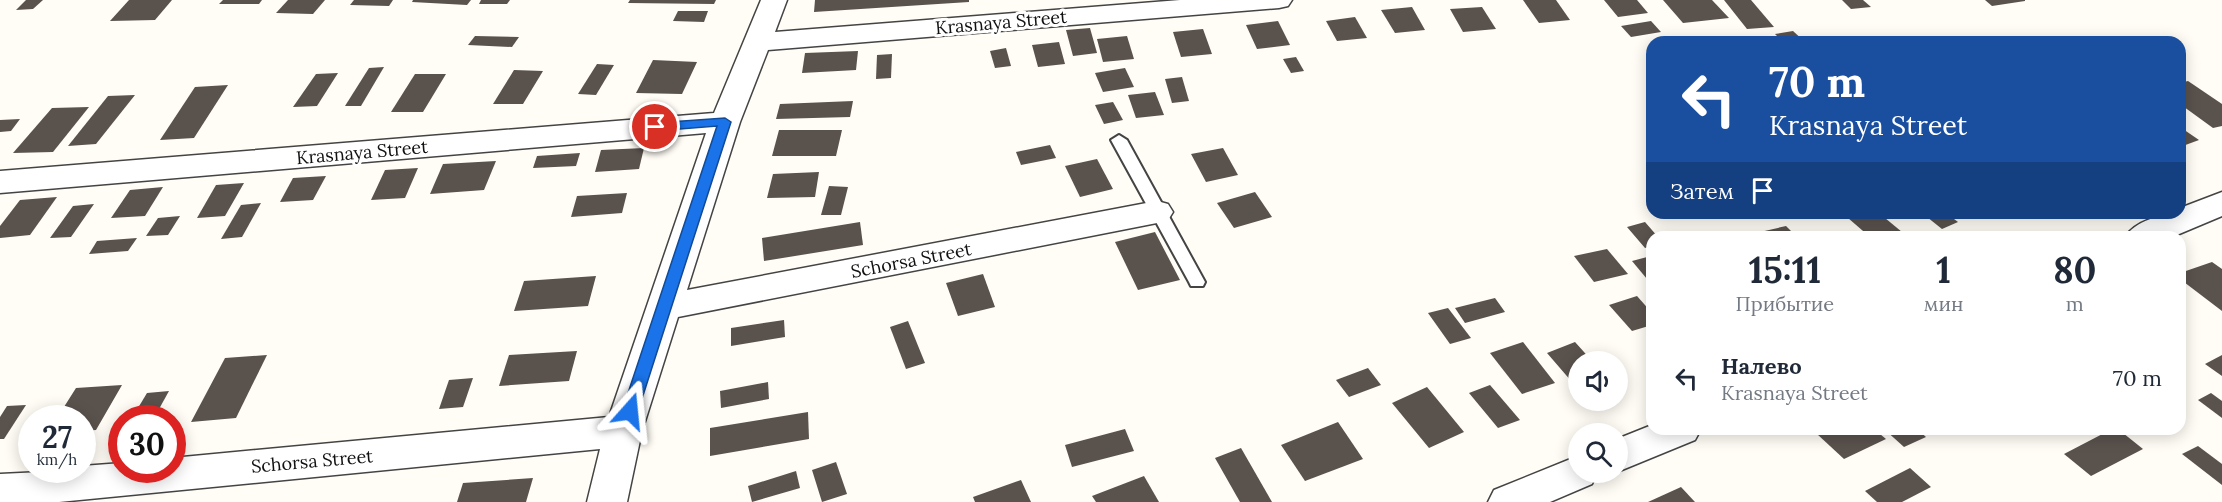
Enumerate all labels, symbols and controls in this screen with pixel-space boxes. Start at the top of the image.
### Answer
street label: Krasnaya Street [934,5,1068,39]
text: 70 m [1769,55,1865,109]
icon: left [1670,60,1748,138]
pin [629,101,680,152]
text: Krasnaya Street [1769,108,1967,142]
icon: arrive [638,110,671,143]
street label: Krasnaya Street [295,135,429,169]
icon: arrive [1746,174,1779,207]
text: Затем [1670,177,1734,205]
street label: Schorsa Street [849,237,973,283]
text: 15:11 [1749,247,1821,293]
text: 1 [1936,247,1951,293]
text: 80 [2053,247,2096,293]
text: Прибытие [1736,291,1834,316]
text: мин [1924,291,1963,316]
text: m [2066,291,2084,316]
map controls [1568,351,1628,483]
button: sound [1568,351,1628,411]
text: Налево [1721,352,1802,380]
icon: left [1670,362,1703,395]
text: 70 m [2113,364,2162,392]
position arrow [598,379,662,443]
text: Krasnaya Street [1721,380,1868,405]
speed limit sign: 30 [108,405,186,483]
text: 27 [42,418,72,456]
button: search [1568,423,1628,483]
street label: Schorsa Street [250,444,374,478]
text: km/h [37,450,77,469]

